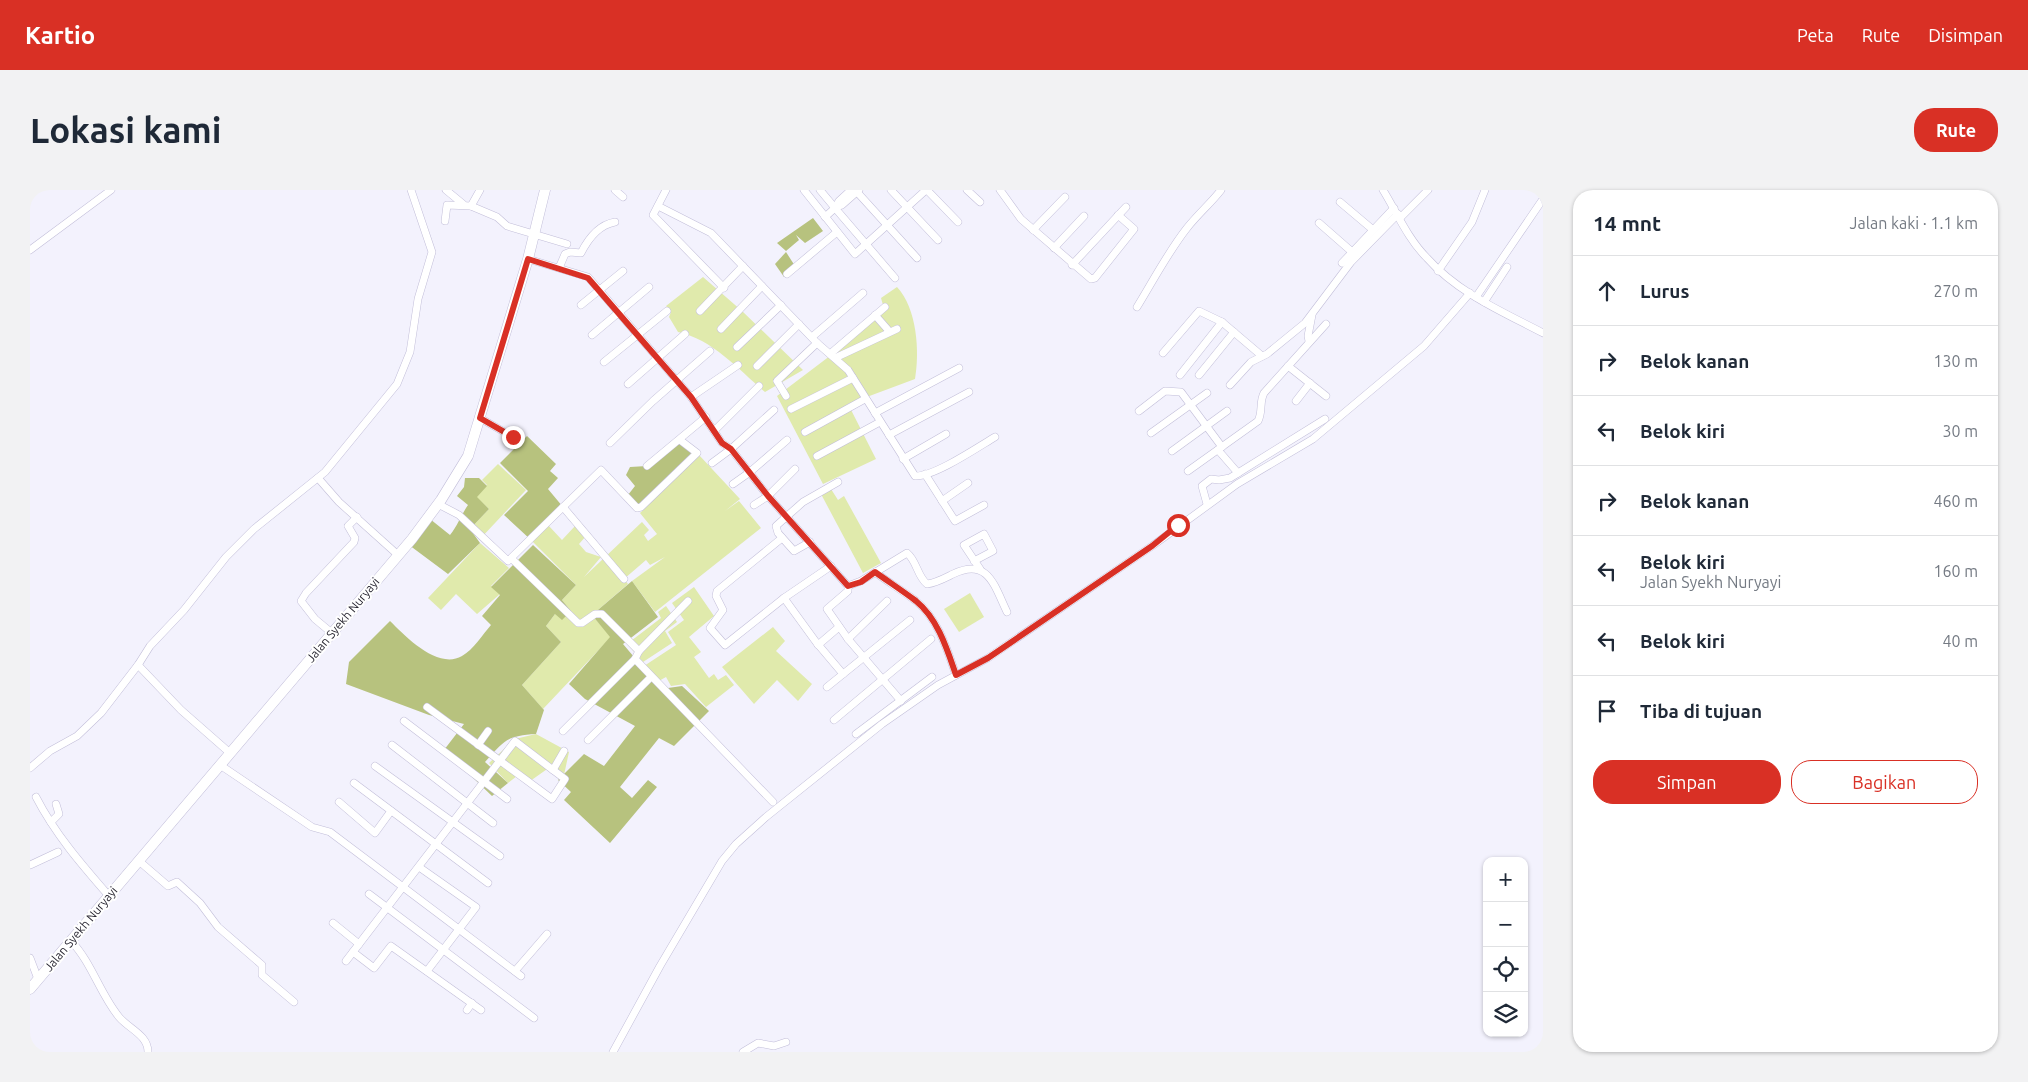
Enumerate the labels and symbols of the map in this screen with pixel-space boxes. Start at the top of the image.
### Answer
route end [502,426,525,449]
route start [1167,514,1190,537]
street label: Jalan Syekh Nuryayi [304,575,382,664]
street label: Jalan Syekh Nuryayi [42,884,120,973]

